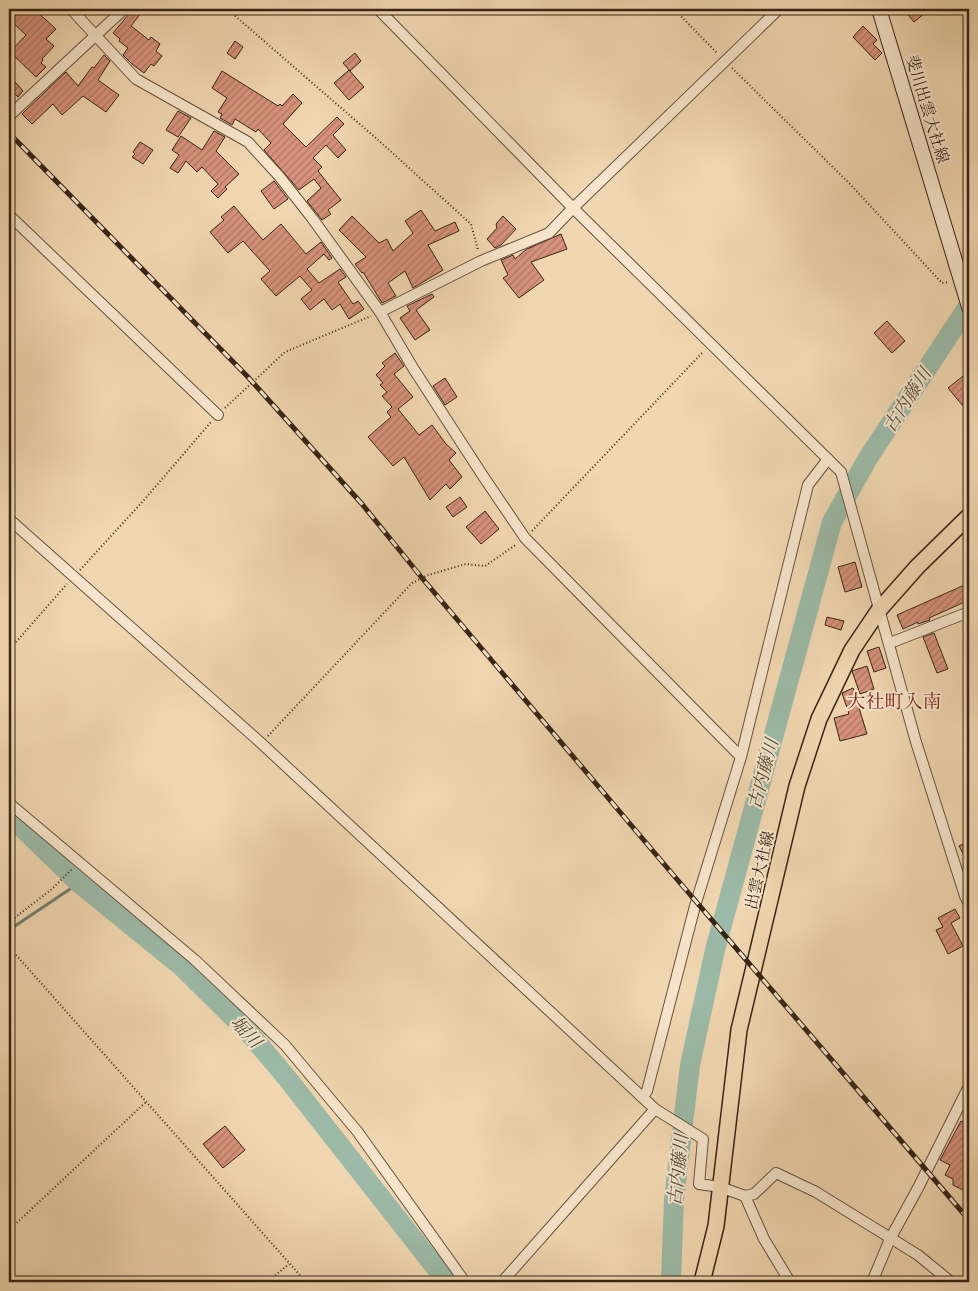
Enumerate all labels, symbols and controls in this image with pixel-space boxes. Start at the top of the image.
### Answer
street label: 斐川出雲大社線 [901,53,953,166]
water label: 古内藤川 [878,362,938,437]
district label: 大社町入南 [846,690,942,714]
water label: 古内藤川 [743,734,784,812]
street label: 出雲大社線 [741,829,779,911]
water label: 堀川 [225,1011,268,1055]
water label: 古内藤川 [663,1131,694,1207]

